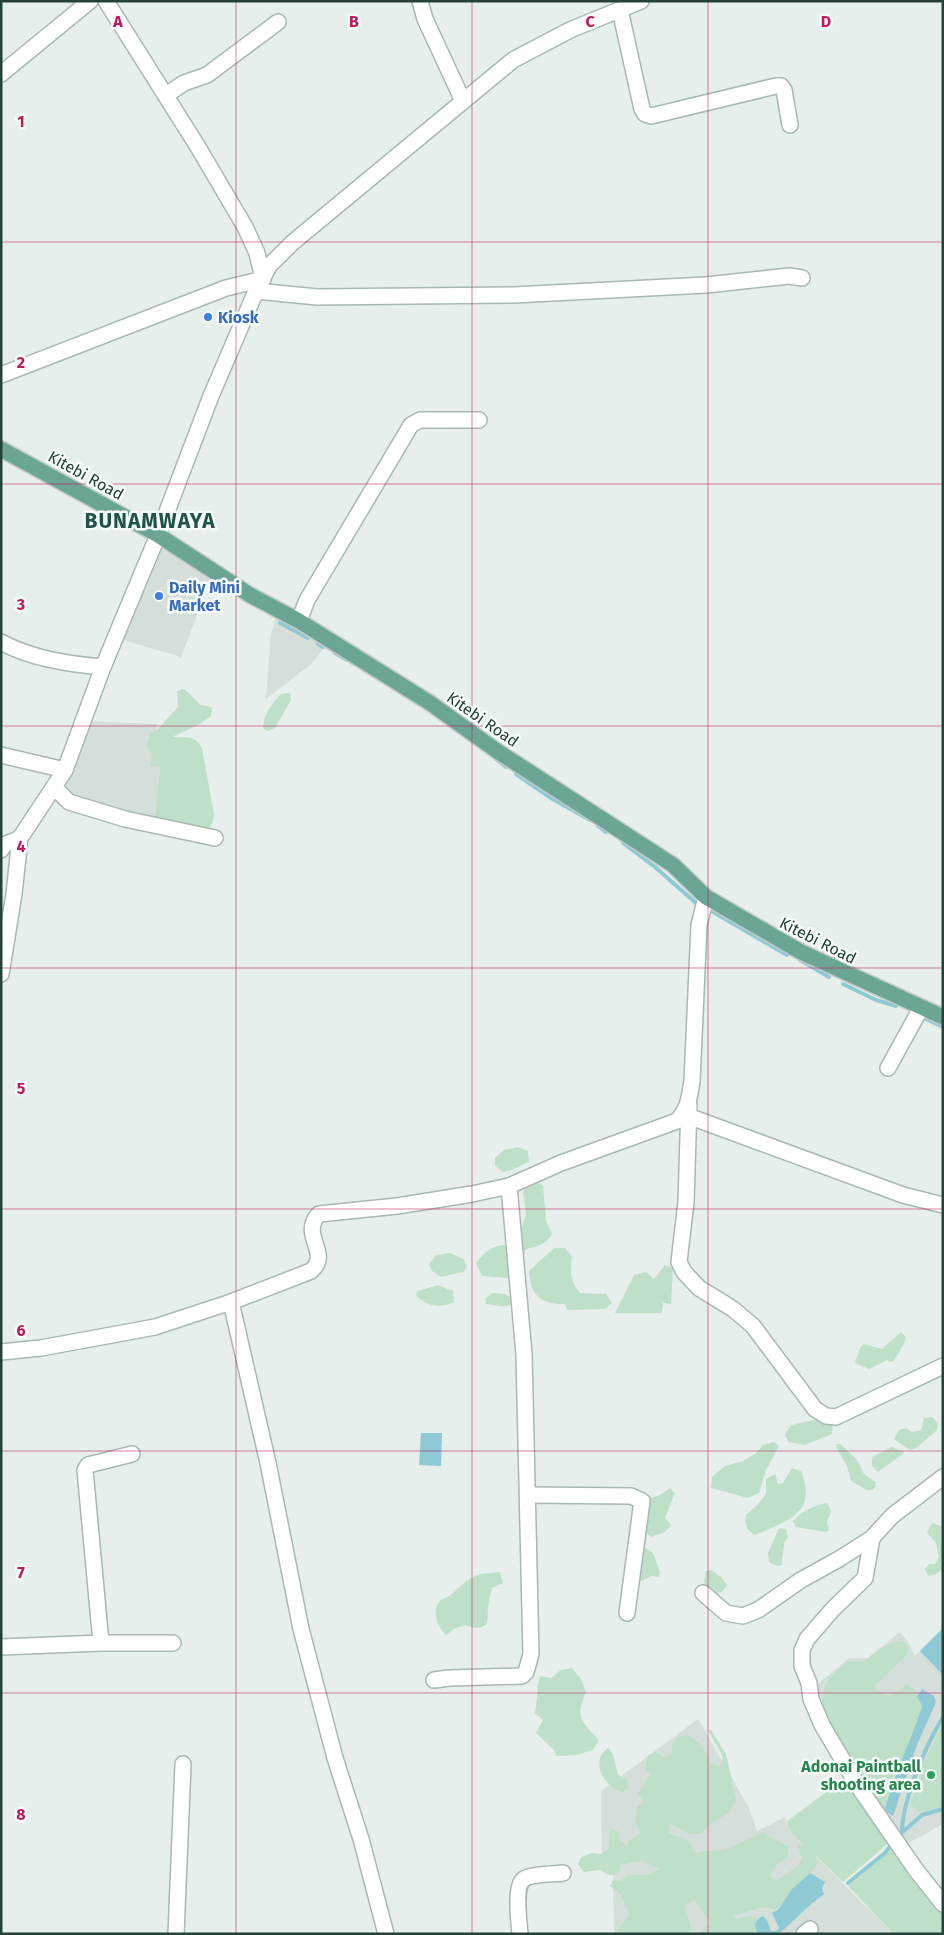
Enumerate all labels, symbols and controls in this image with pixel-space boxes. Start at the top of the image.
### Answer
text: A [112,12,123,31]
text: B [349,12,359,31]
text: C [585,12,595,31]
text: D [821,12,831,31]
text: 1 [17,112,25,131]
place label: Kiosk [218,308,259,327]
marker: Kiosk [202,311,214,323]
text: 2 [17,353,25,372]
street label: Kitebi Road [45,447,127,504]
district label: BUNAMWAYA [84,508,216,534]
place label: Daily Mini Market [169,578,240,615]
marker: Daily Mini Market [153,590,165,602]
text: 3 [16,595,25,614]
street label: Kitebi Road [443,688,522,751]
text: 4 [16,837,26,856]
street label: Kitebi Road [776,913,859,968]
text: 5 [17,1079,26,1098]
text: 6 [16,1321,26,1340]
text: 7 [17,1563,25,1582]
place label: Adonai Paintball shooting area [800,1757,921,1794]
marker: Adonai Paintball shooting area [925,1769,937,1781]
text: 8 [16,1805,26,1824]

